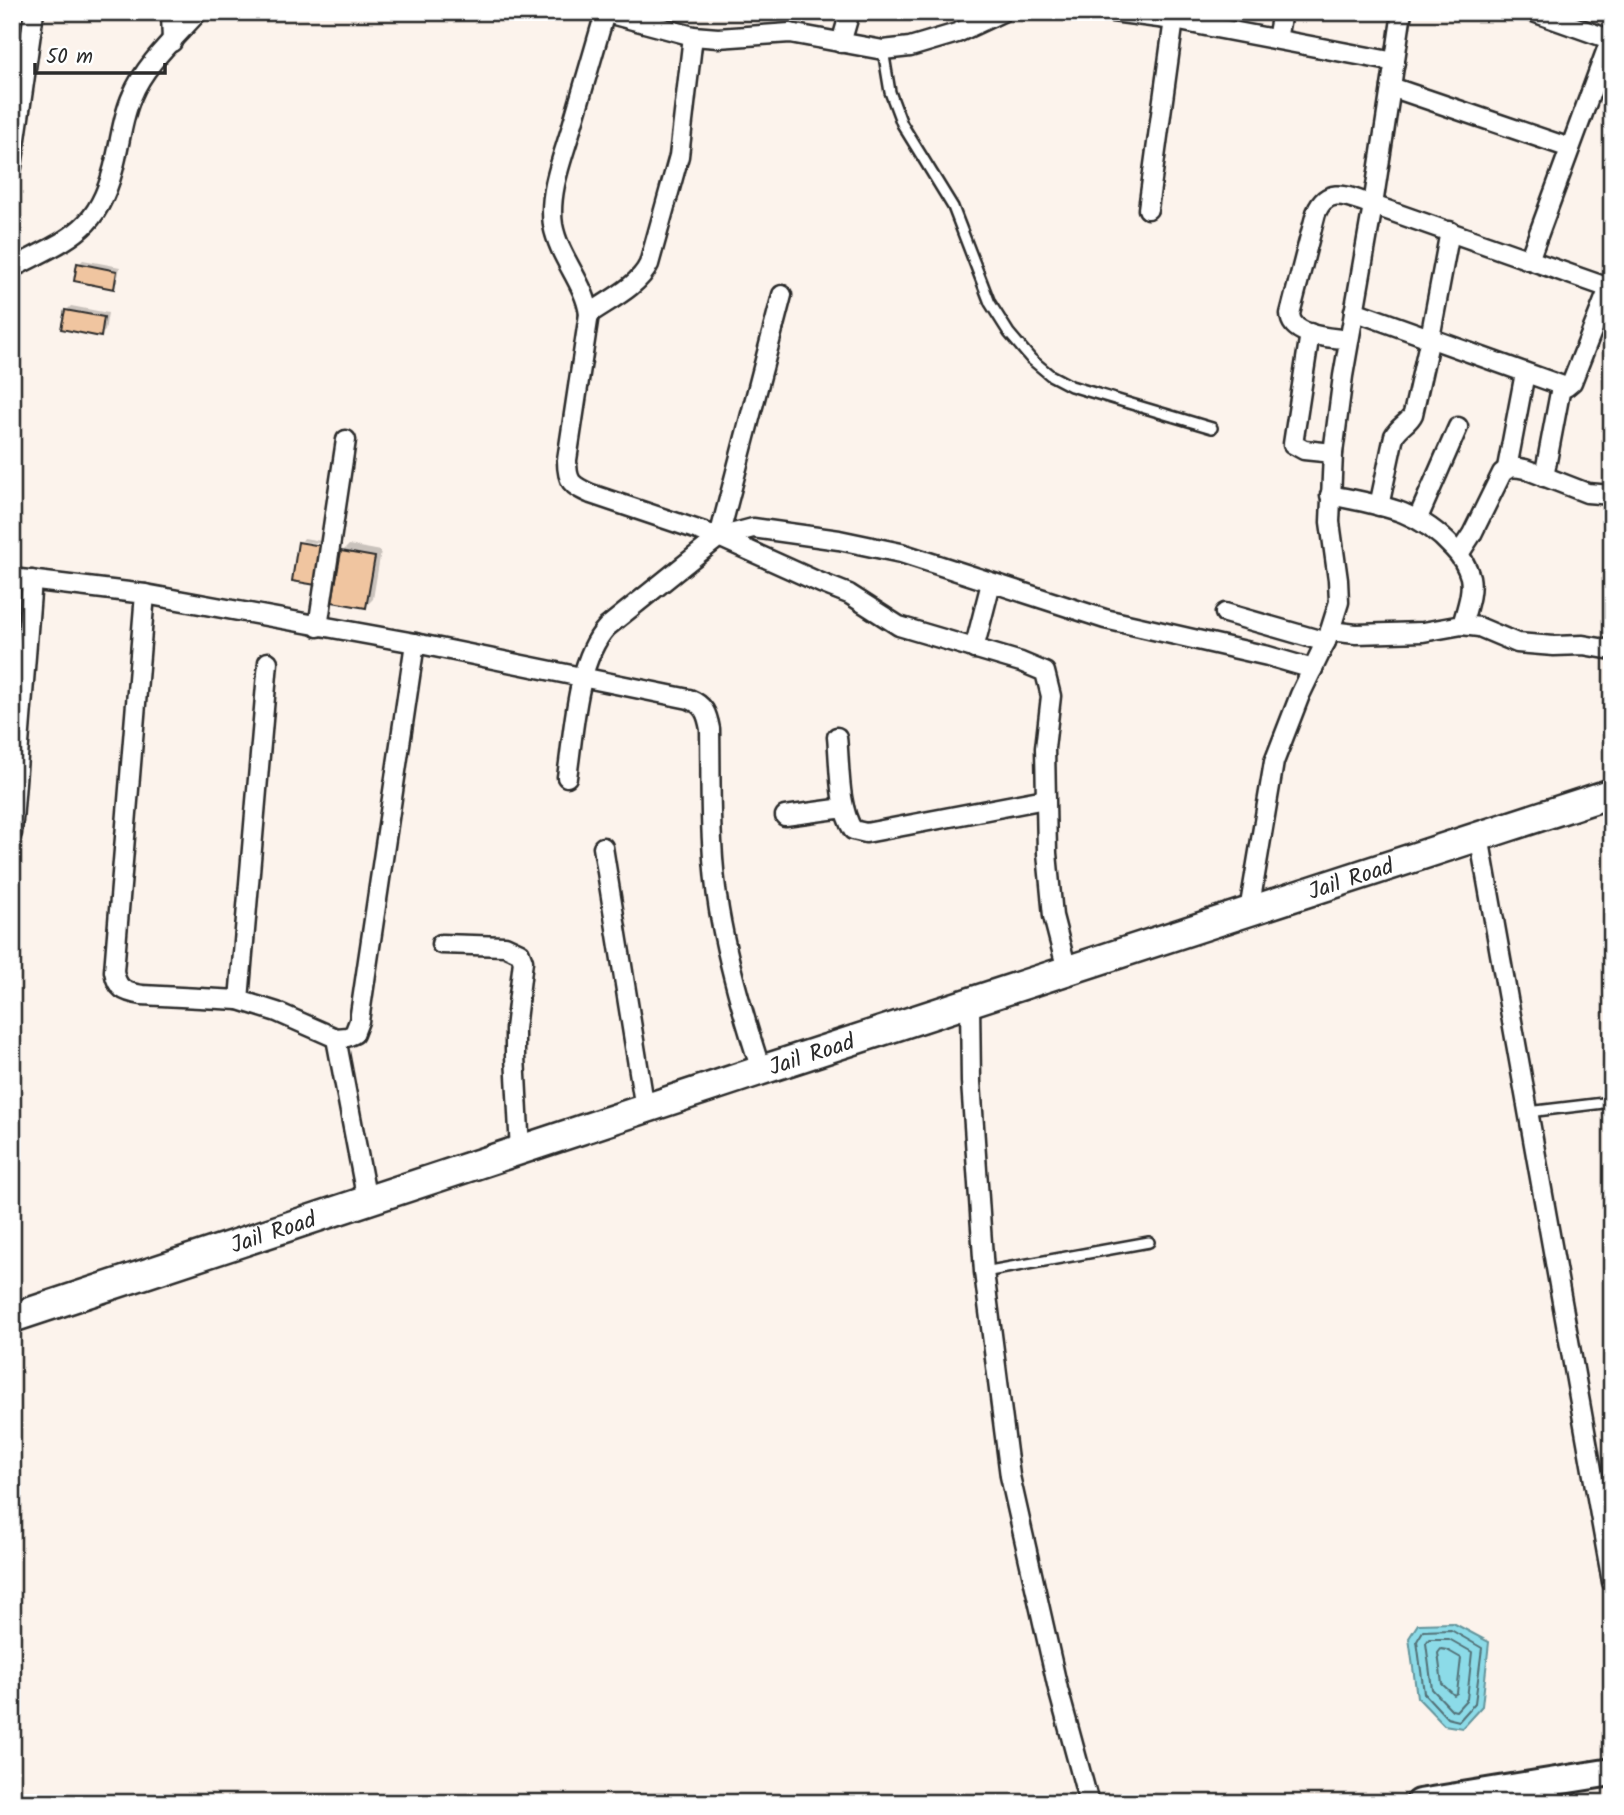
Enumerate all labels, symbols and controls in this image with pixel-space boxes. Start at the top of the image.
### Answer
scale bar [35,32,164,76]
text: 50 m [46,41,93,74]
street label: Jail Road [1304,849,1399,911]
street label: Jail Road [765,1025,860,1086]
street label: Jail Road [226,1202,322,1264]

